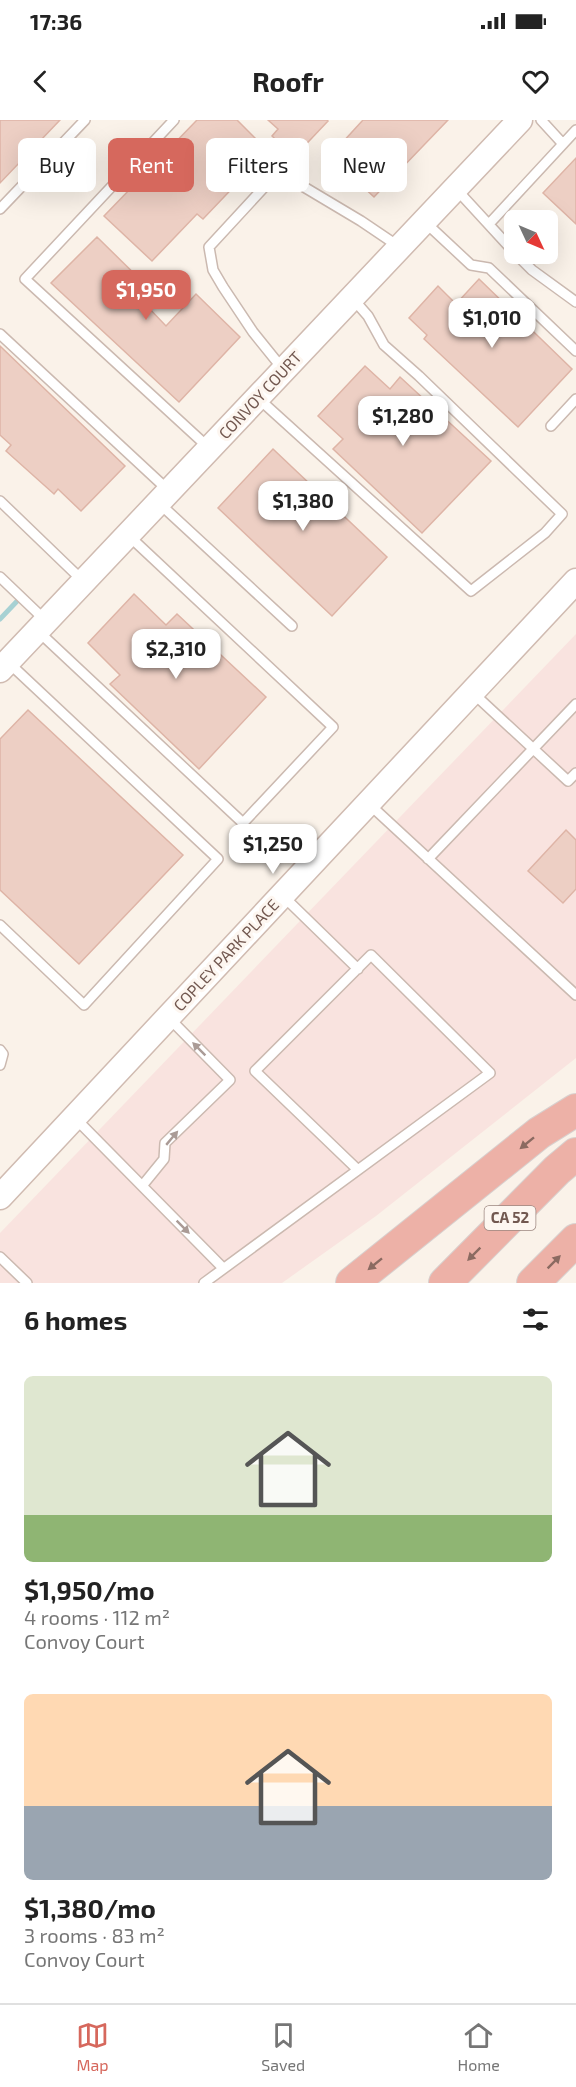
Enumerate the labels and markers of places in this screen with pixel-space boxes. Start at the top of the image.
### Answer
pin: $1,950 [97,270,195,321]
pin: $1,010 [443,298,541,349]
pin: $1,280 [354,396,452,447]
pin: $1,380 [254,481,352,532]
pin: $2,310 [127,629,225,680]
pin: $1,250 [224,824,322,875]

